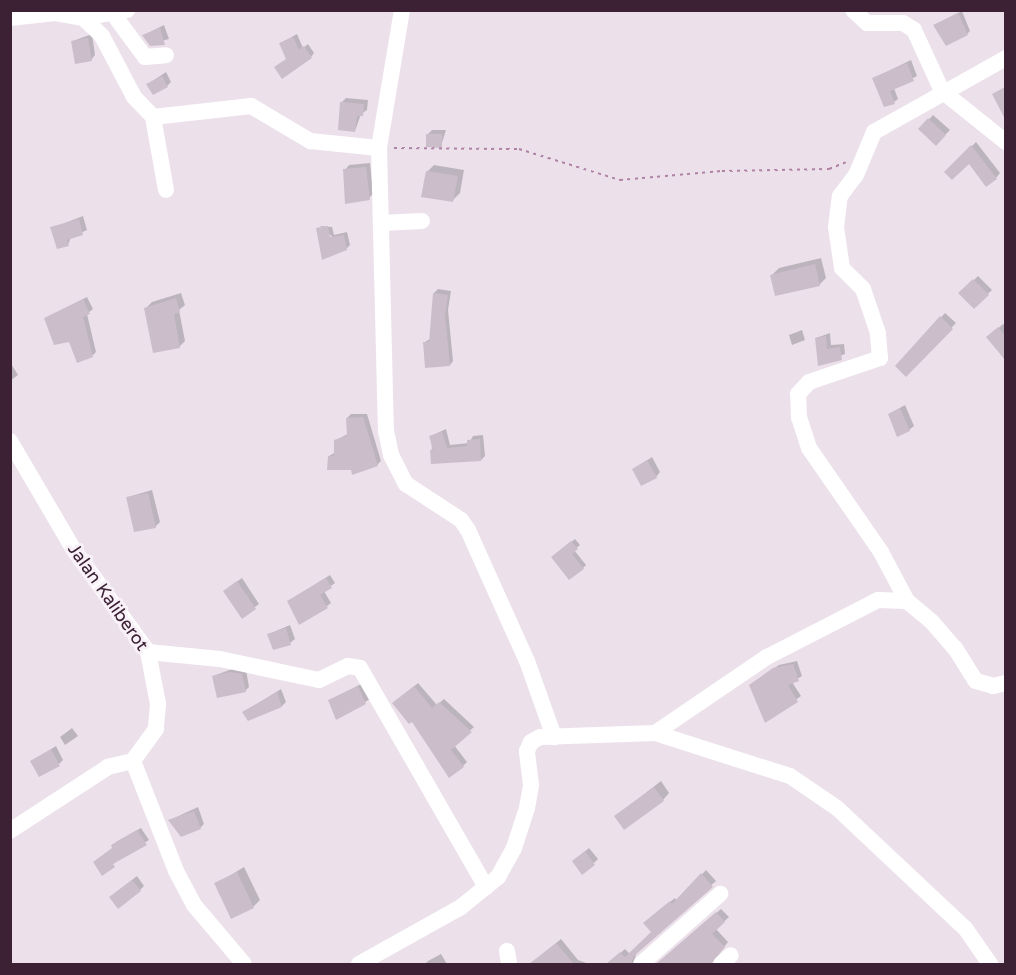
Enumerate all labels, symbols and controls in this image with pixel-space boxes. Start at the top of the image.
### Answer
street label: Jalan Kaliberot [63,539,153,655]

